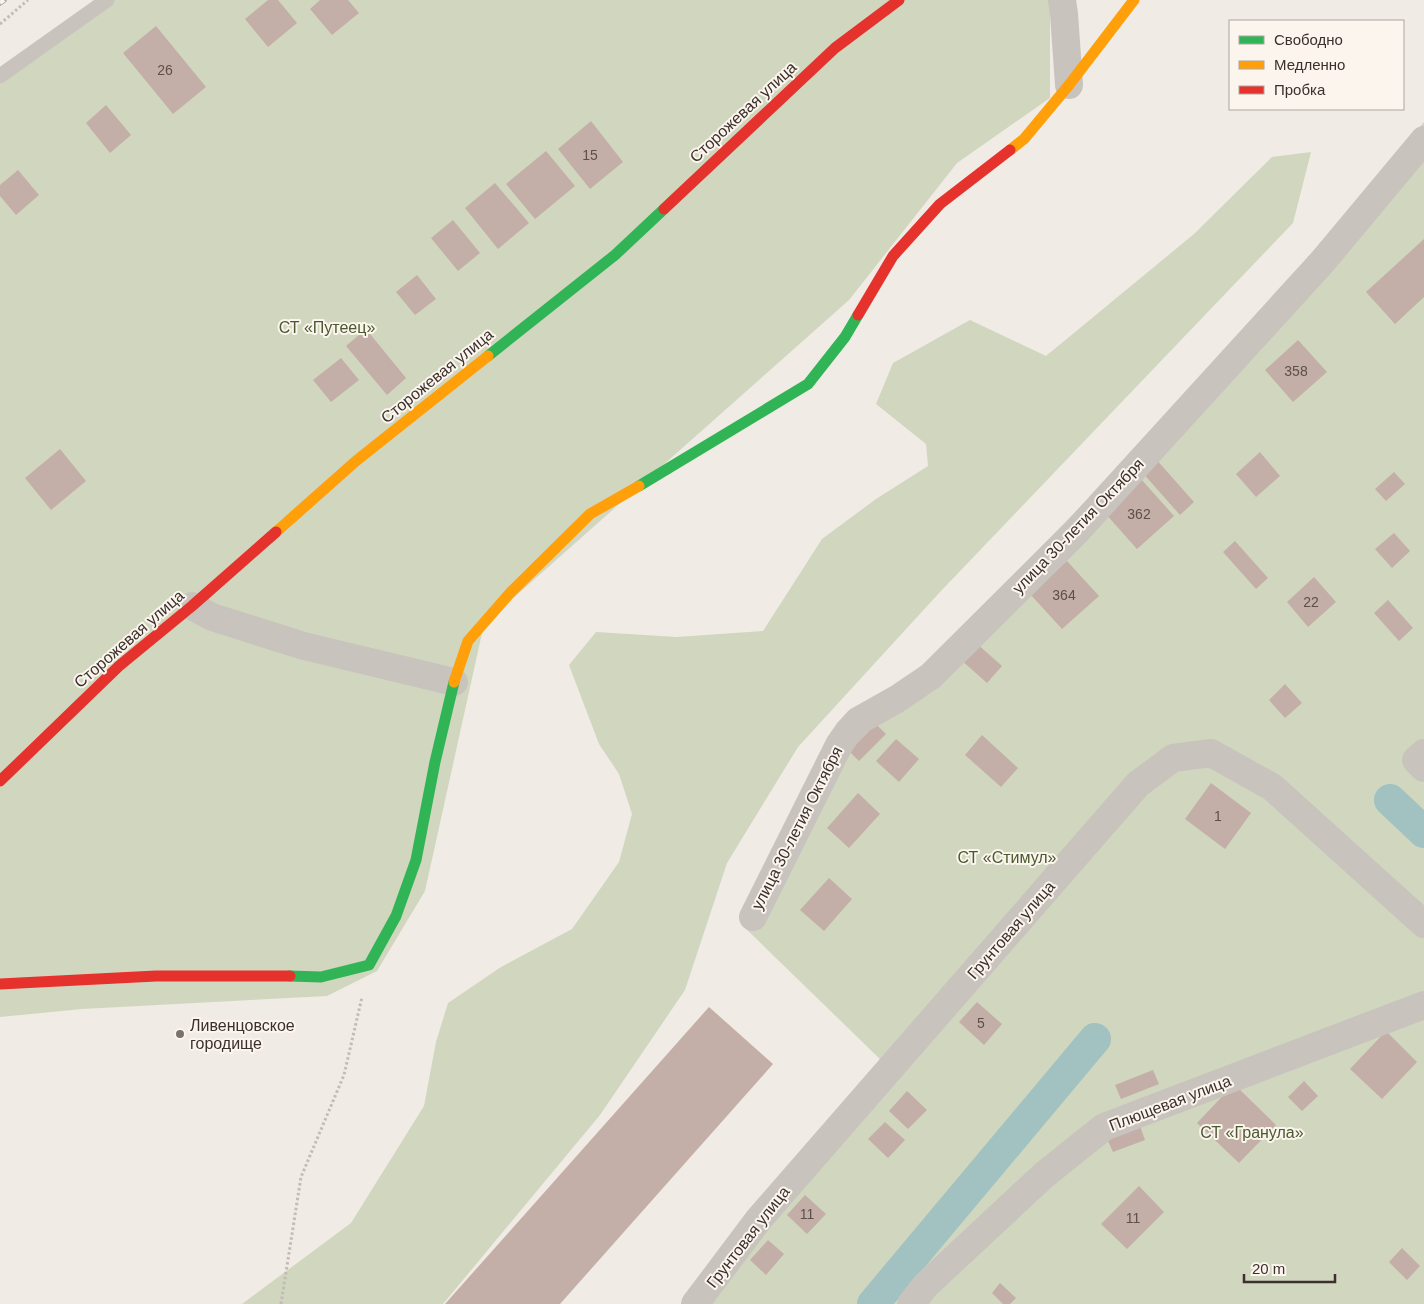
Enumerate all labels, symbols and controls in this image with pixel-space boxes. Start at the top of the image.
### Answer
legend [1229,20,1404,110]
text: Свободно [1274,31,1343,48]
text: Медленно [1274,56,1345,73]
street label: Сторожевая улица [686,58,800,166]
house number: 26 [157,62,173,78]
text: Пробка [1274,81,1326,98]
house number: 15 [582,147,598,163]
park label: СТ «Путеец» [279,319,375,336]
street label: Сторожевая улица [378,326,496,426]
house number: 358 [1284,363,1308,379]
street label: улица 30-летия Октября [1009,455,1147,597]
house number: 362 [1127,506,1151,522]
street label: Сторожевая улица [71,587,187,691]
house number: 364 [1052,587,1076,603]
house number: 22 [1303,594,1319,610]
street label: улица 30-летия Октября [748,744,846,912]
house number: 1 [1214,808,1222,824]
park label: СТ «Стимул» [957,849,1057,866]
street label: Грунтовая улица [964,878,1058,982]
house number: 5 [977,1015,985,1031]
place label: Ливенцовское городище [190,1017,295,1052]
marker: Ливенцовское городище [174,1028,186,1040]
street label: Плющевая улица [1107,1072,1233,1134]
park label: СТ «Гранула» [1200,1124,1304,1141]
street label: Грунтовая улица [703,1183,793,1291]
house number: 11 [800,1206,814,1222]
house number: 11 [1126,1210,1140,1226]
scale bar [1244,1252,1335,1284]
text: 20 m [1252,1260,1285,1277]

